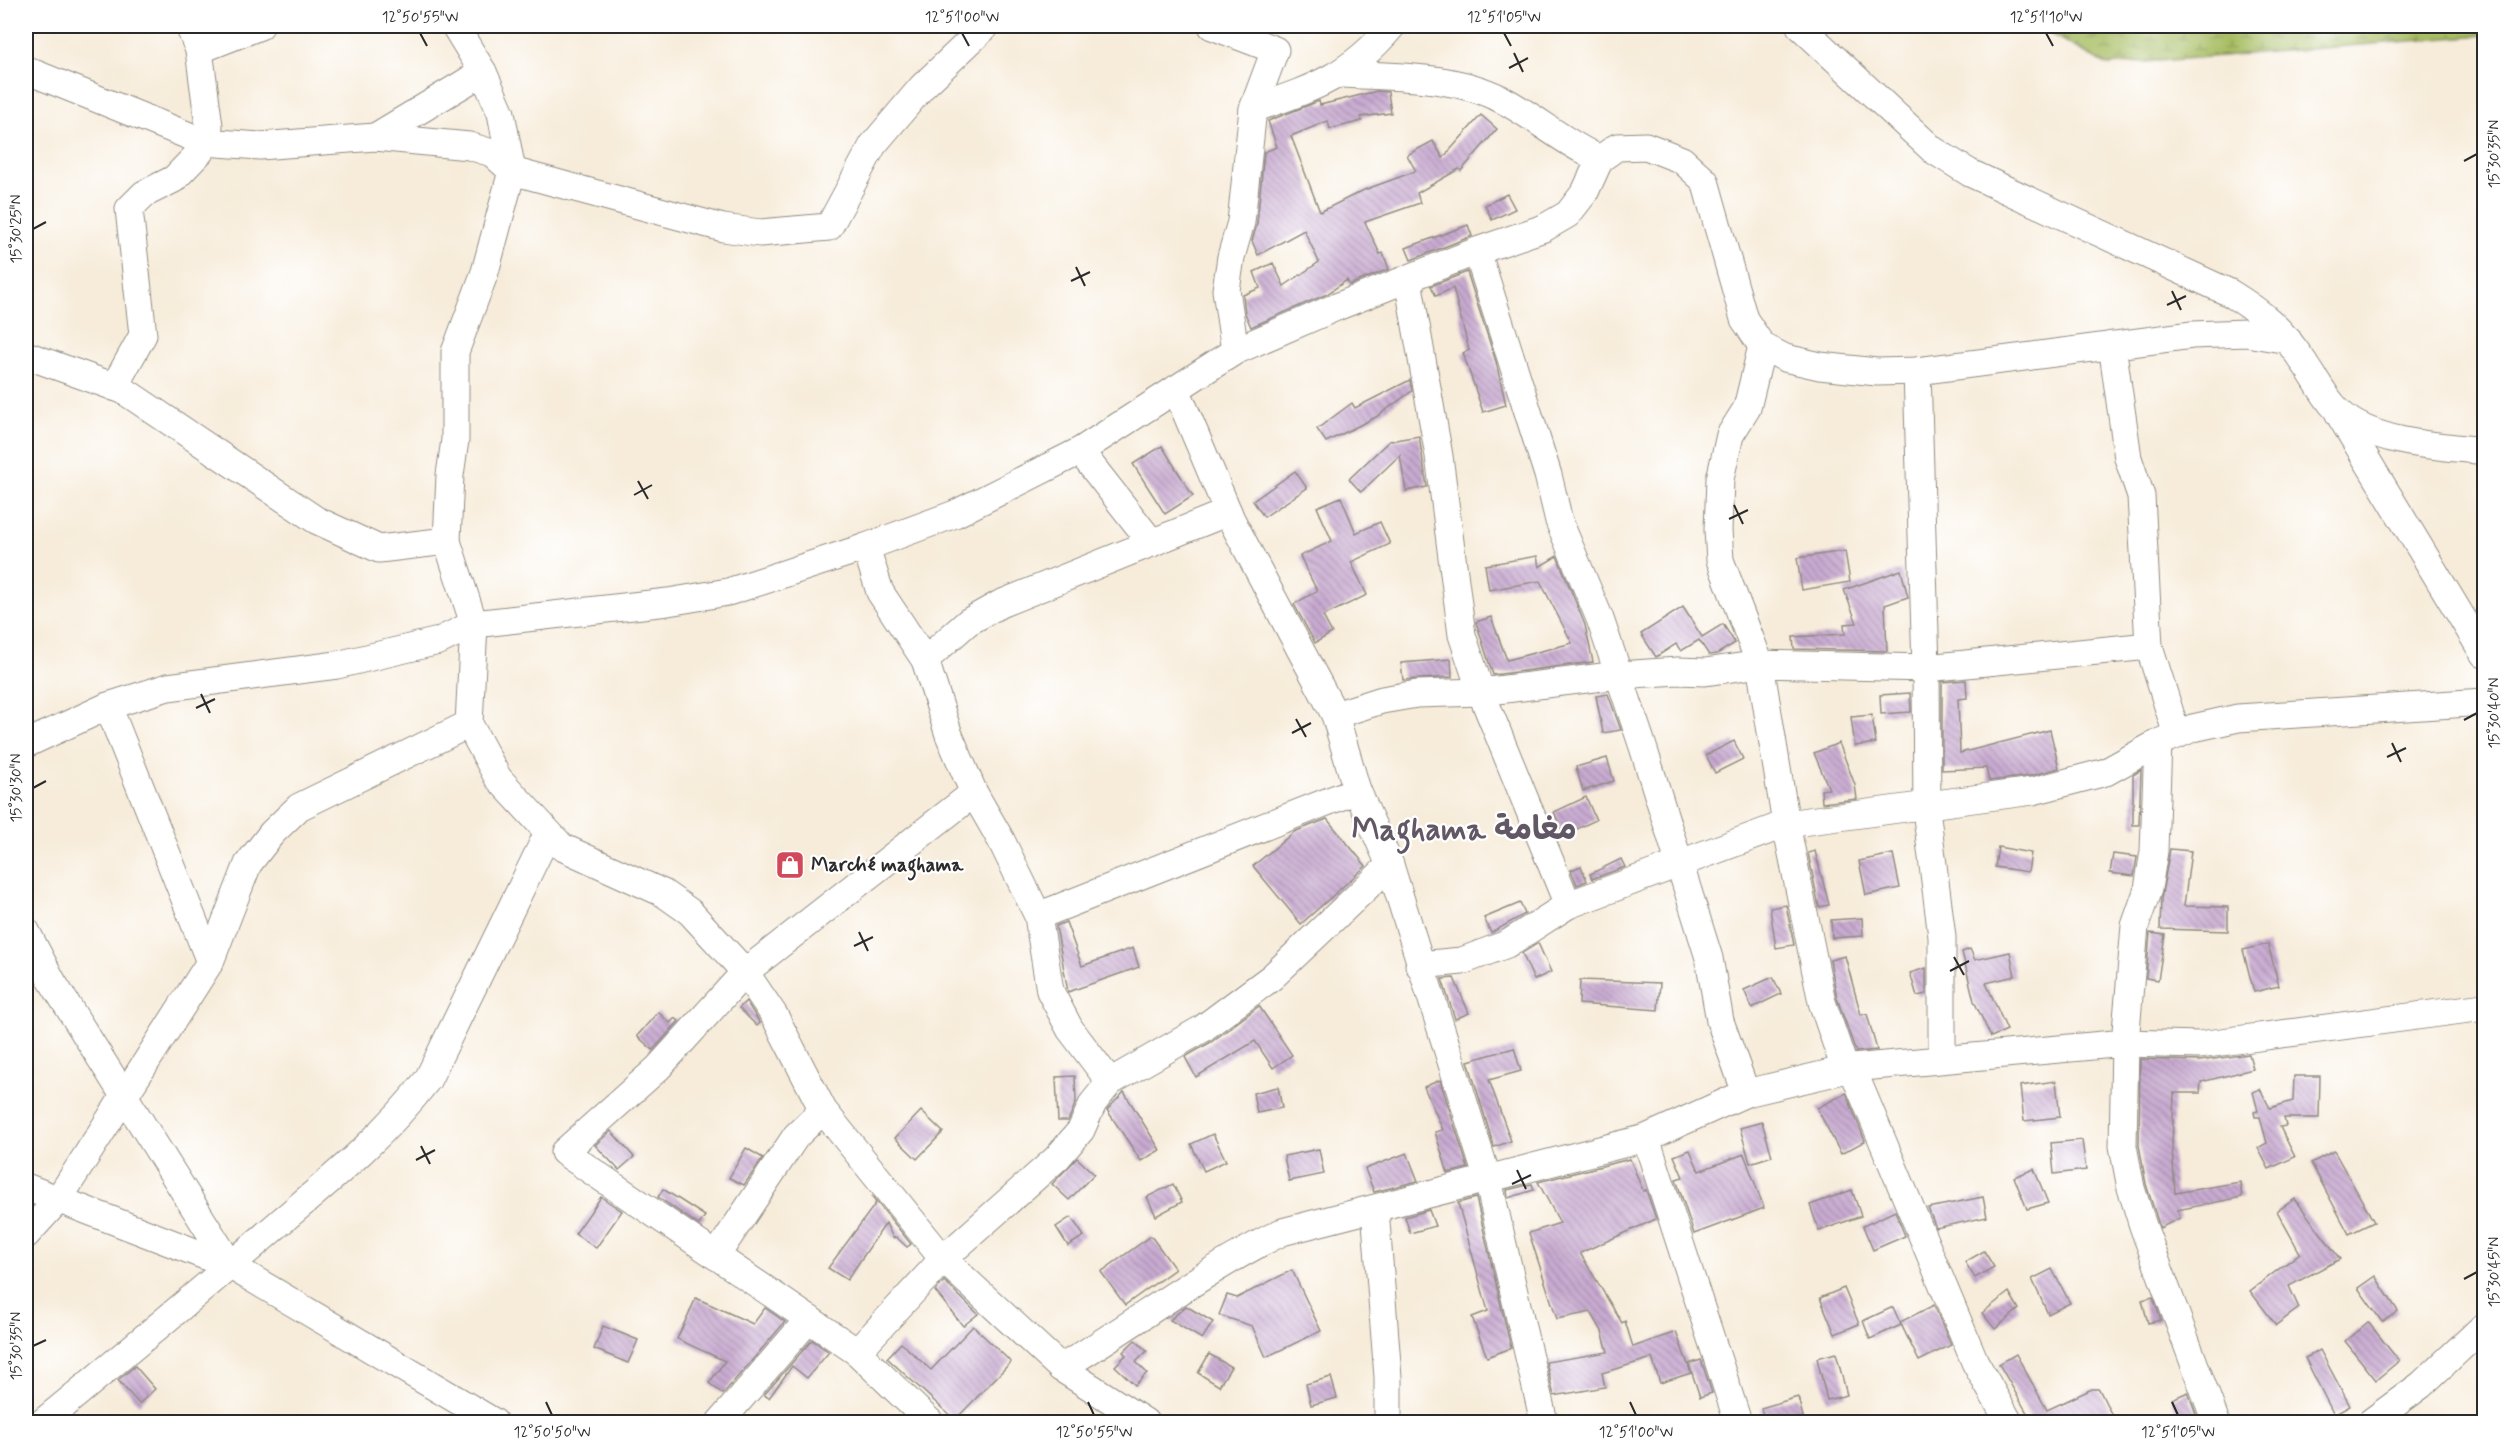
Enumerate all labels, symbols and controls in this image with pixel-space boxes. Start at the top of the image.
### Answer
text: 12°50'55"W [382,8,458,28]
text: 12°51'00"W [925,8,999,28]
text: 12°51'05"W [1467,8,1541,28]
text: 12°51'10"W [2010,8,2082,28]
text: 15°30'35"N [2485,120,2505,188]
text: 15°30'25"N [7,194,27,264]
text: 15°30'40"N [2485,677,2505,749]
text: 15°30'30"N [7,753,27,823]
district label: Maghama مغامة [1351,809,1577,855]
shop icon: Marché maghama [774,849,806,881]
place label: Marché maghama [811,852,964,881]
text: 15°30'45"N [2485,1237,2505,1307]
text: 15°30'35"N [7,1312,27,1380]
text: 12°50'50"W [513,1423,591,1443]
text: 12°50'55"W [1056,1423,1132,1443]
text: 12°51'00"W [1599,1423,1673,1443]
text: 12°51'05"W [2141,1423,2215,1443]

